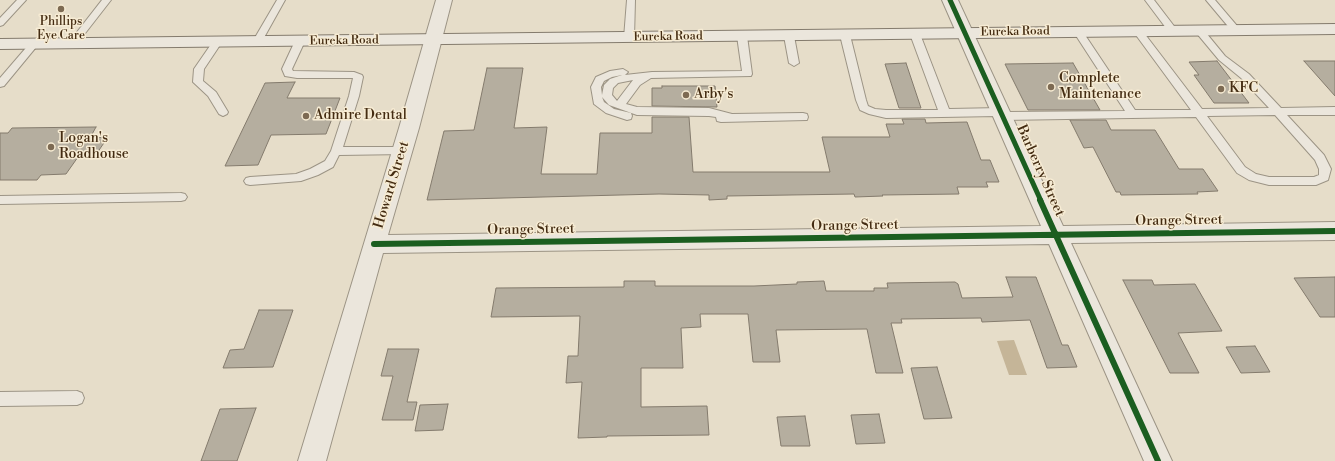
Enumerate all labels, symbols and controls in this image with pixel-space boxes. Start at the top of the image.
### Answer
marker: Phillips Eye Care [56,4,66,14]
place label: Phillips Eye Care [37,15,85,43]
street label: Eureka Road [980,24,1050,40]
street label: Eureka Road [633,29,703,45]
street label: Eureka Road [309,33,379,49]
place label: Complete Maintenance [1059,71,1141,104]
place label: KFC [1229,81,1258,97]
marker: Complete Maintenance [1046,82,1056,92]
marker: KFC [1216,84,1226,94]
place label: Arby's [694,87,733,103]
marker: Arby's [681,90,691,100]
place label: Admire Dental [314,108,407,124]
marker: Admire Dental [301,111,311,121]
street label: Barberry Street [1012,123,1068,219]
place label: Logan's Roadhouse [59,131,129,164]
street label: Howard Street [371,139,413,231]
marker: Logan's Roadhouse [46,142,56,152]
street label: Orange Street [1135,212,1223,230]
street label: Orange Street [811,217,899,235]
street label: Orange Street [487,221,575,239]

